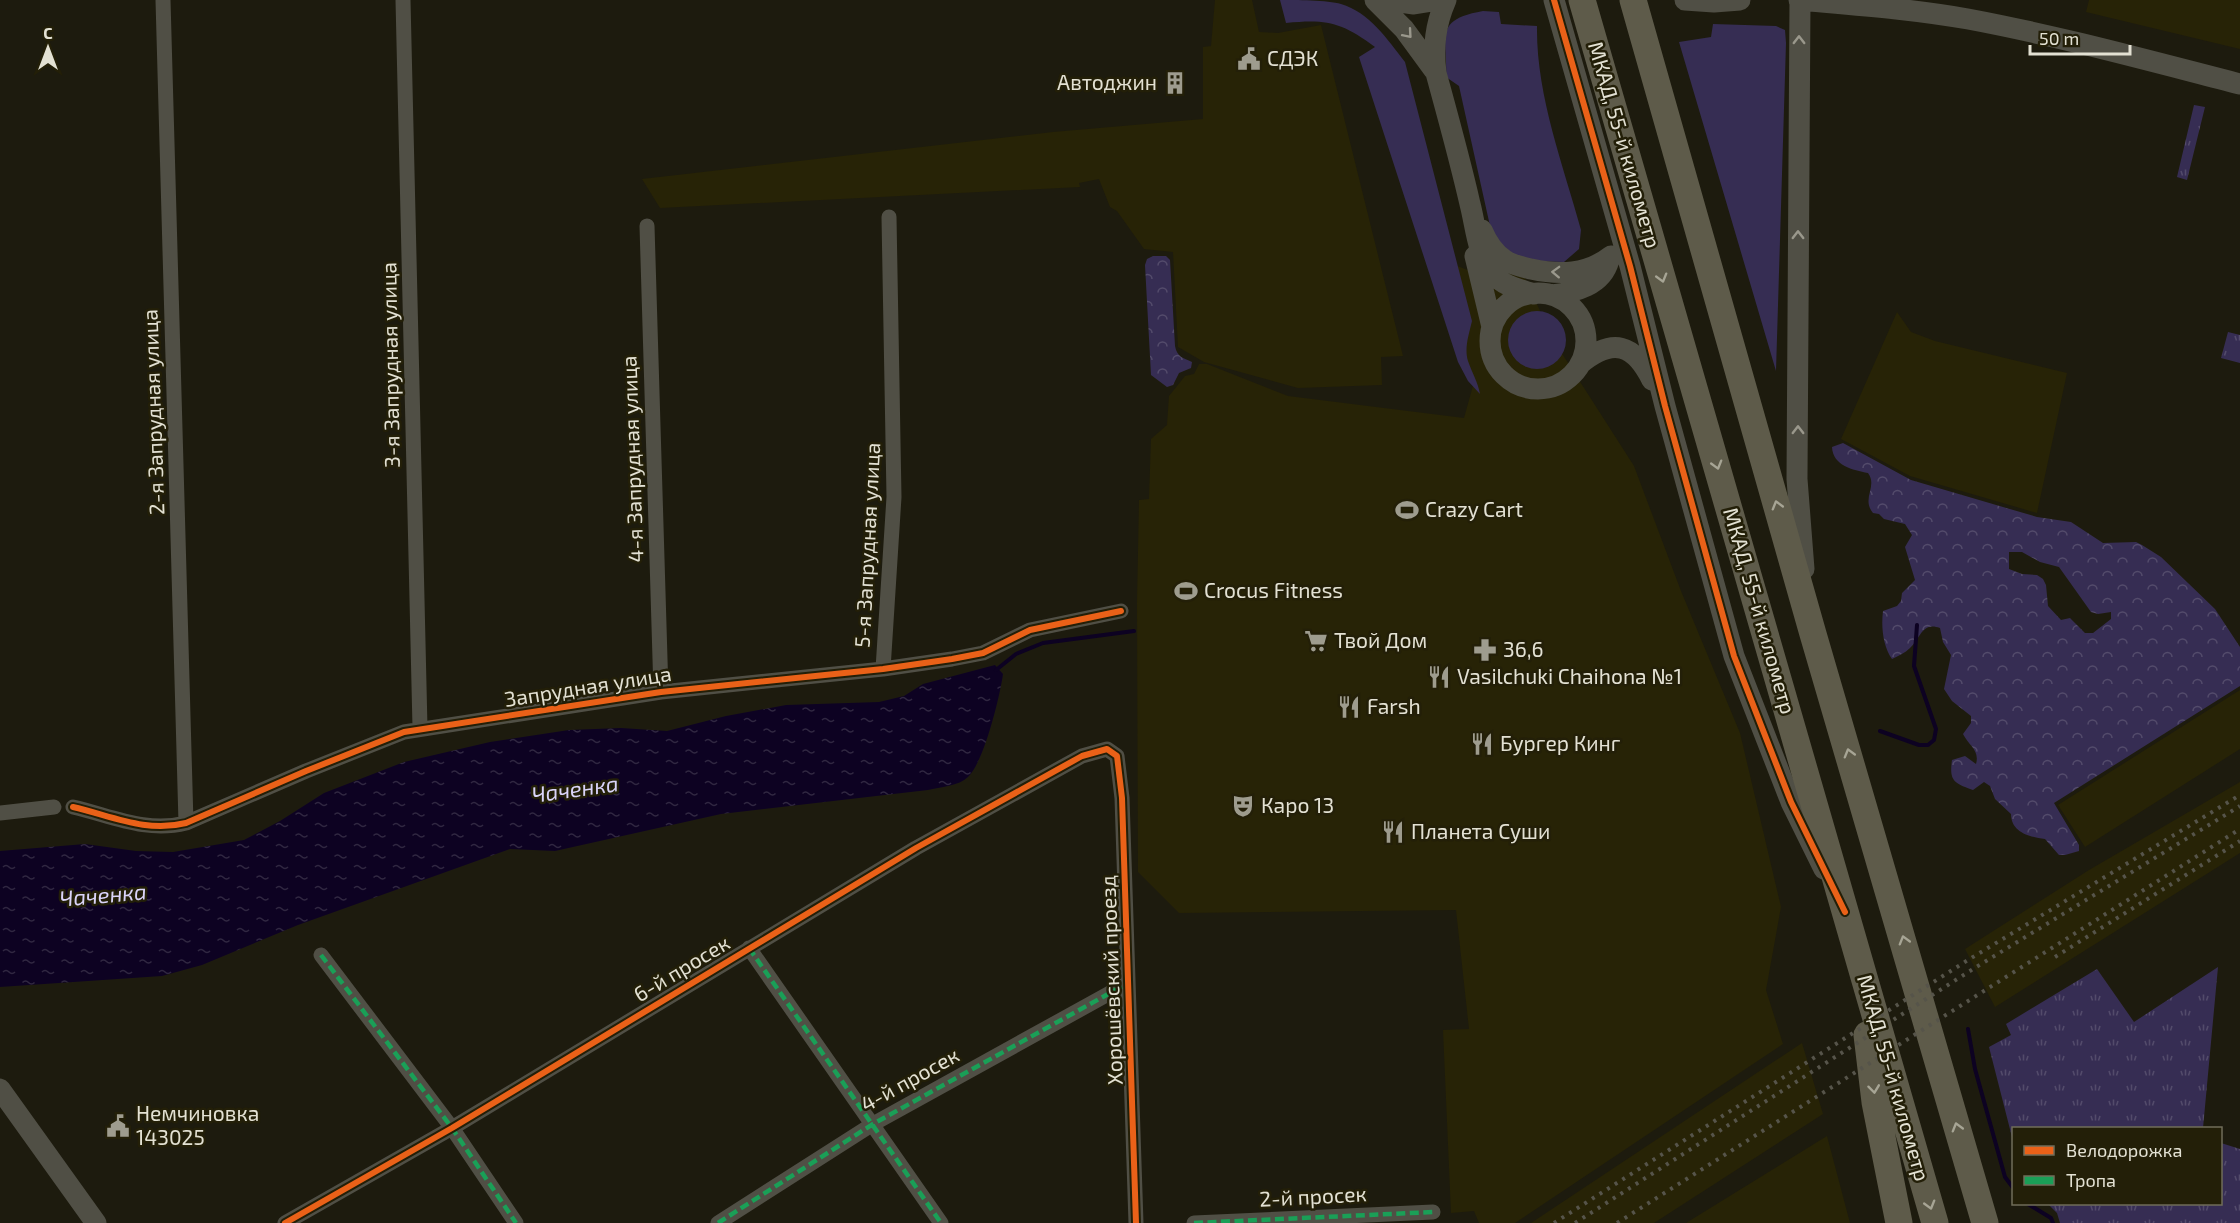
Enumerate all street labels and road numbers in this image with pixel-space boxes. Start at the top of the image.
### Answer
street label: МКАД, 55-й километр [1584,39,1667,251]
street label: 3-я Запрудная улица [375,262,405,468]
street label: 2-я Запрудная улица [136,309,170,515]
street label: 4-я Запрудная улица [615,355,649,563]
street label: 5-я Запрудная улица [849,442,885,648]
street label: МКАД, 55-й километр [1719,505,1802,717]
street label: Запрудная улица [503,660,673,712]
street label: Хорошёвский проезд [1094,875,1127,1085]
street label: 6-й просек [629,929,734,1006]
street label: МКАД, 55-й километр [1853,972,1936,1184]
street label: 4-й просек [856,1041,963,1116]
street label: 2-й просек [1259,1180,1367,1211]

